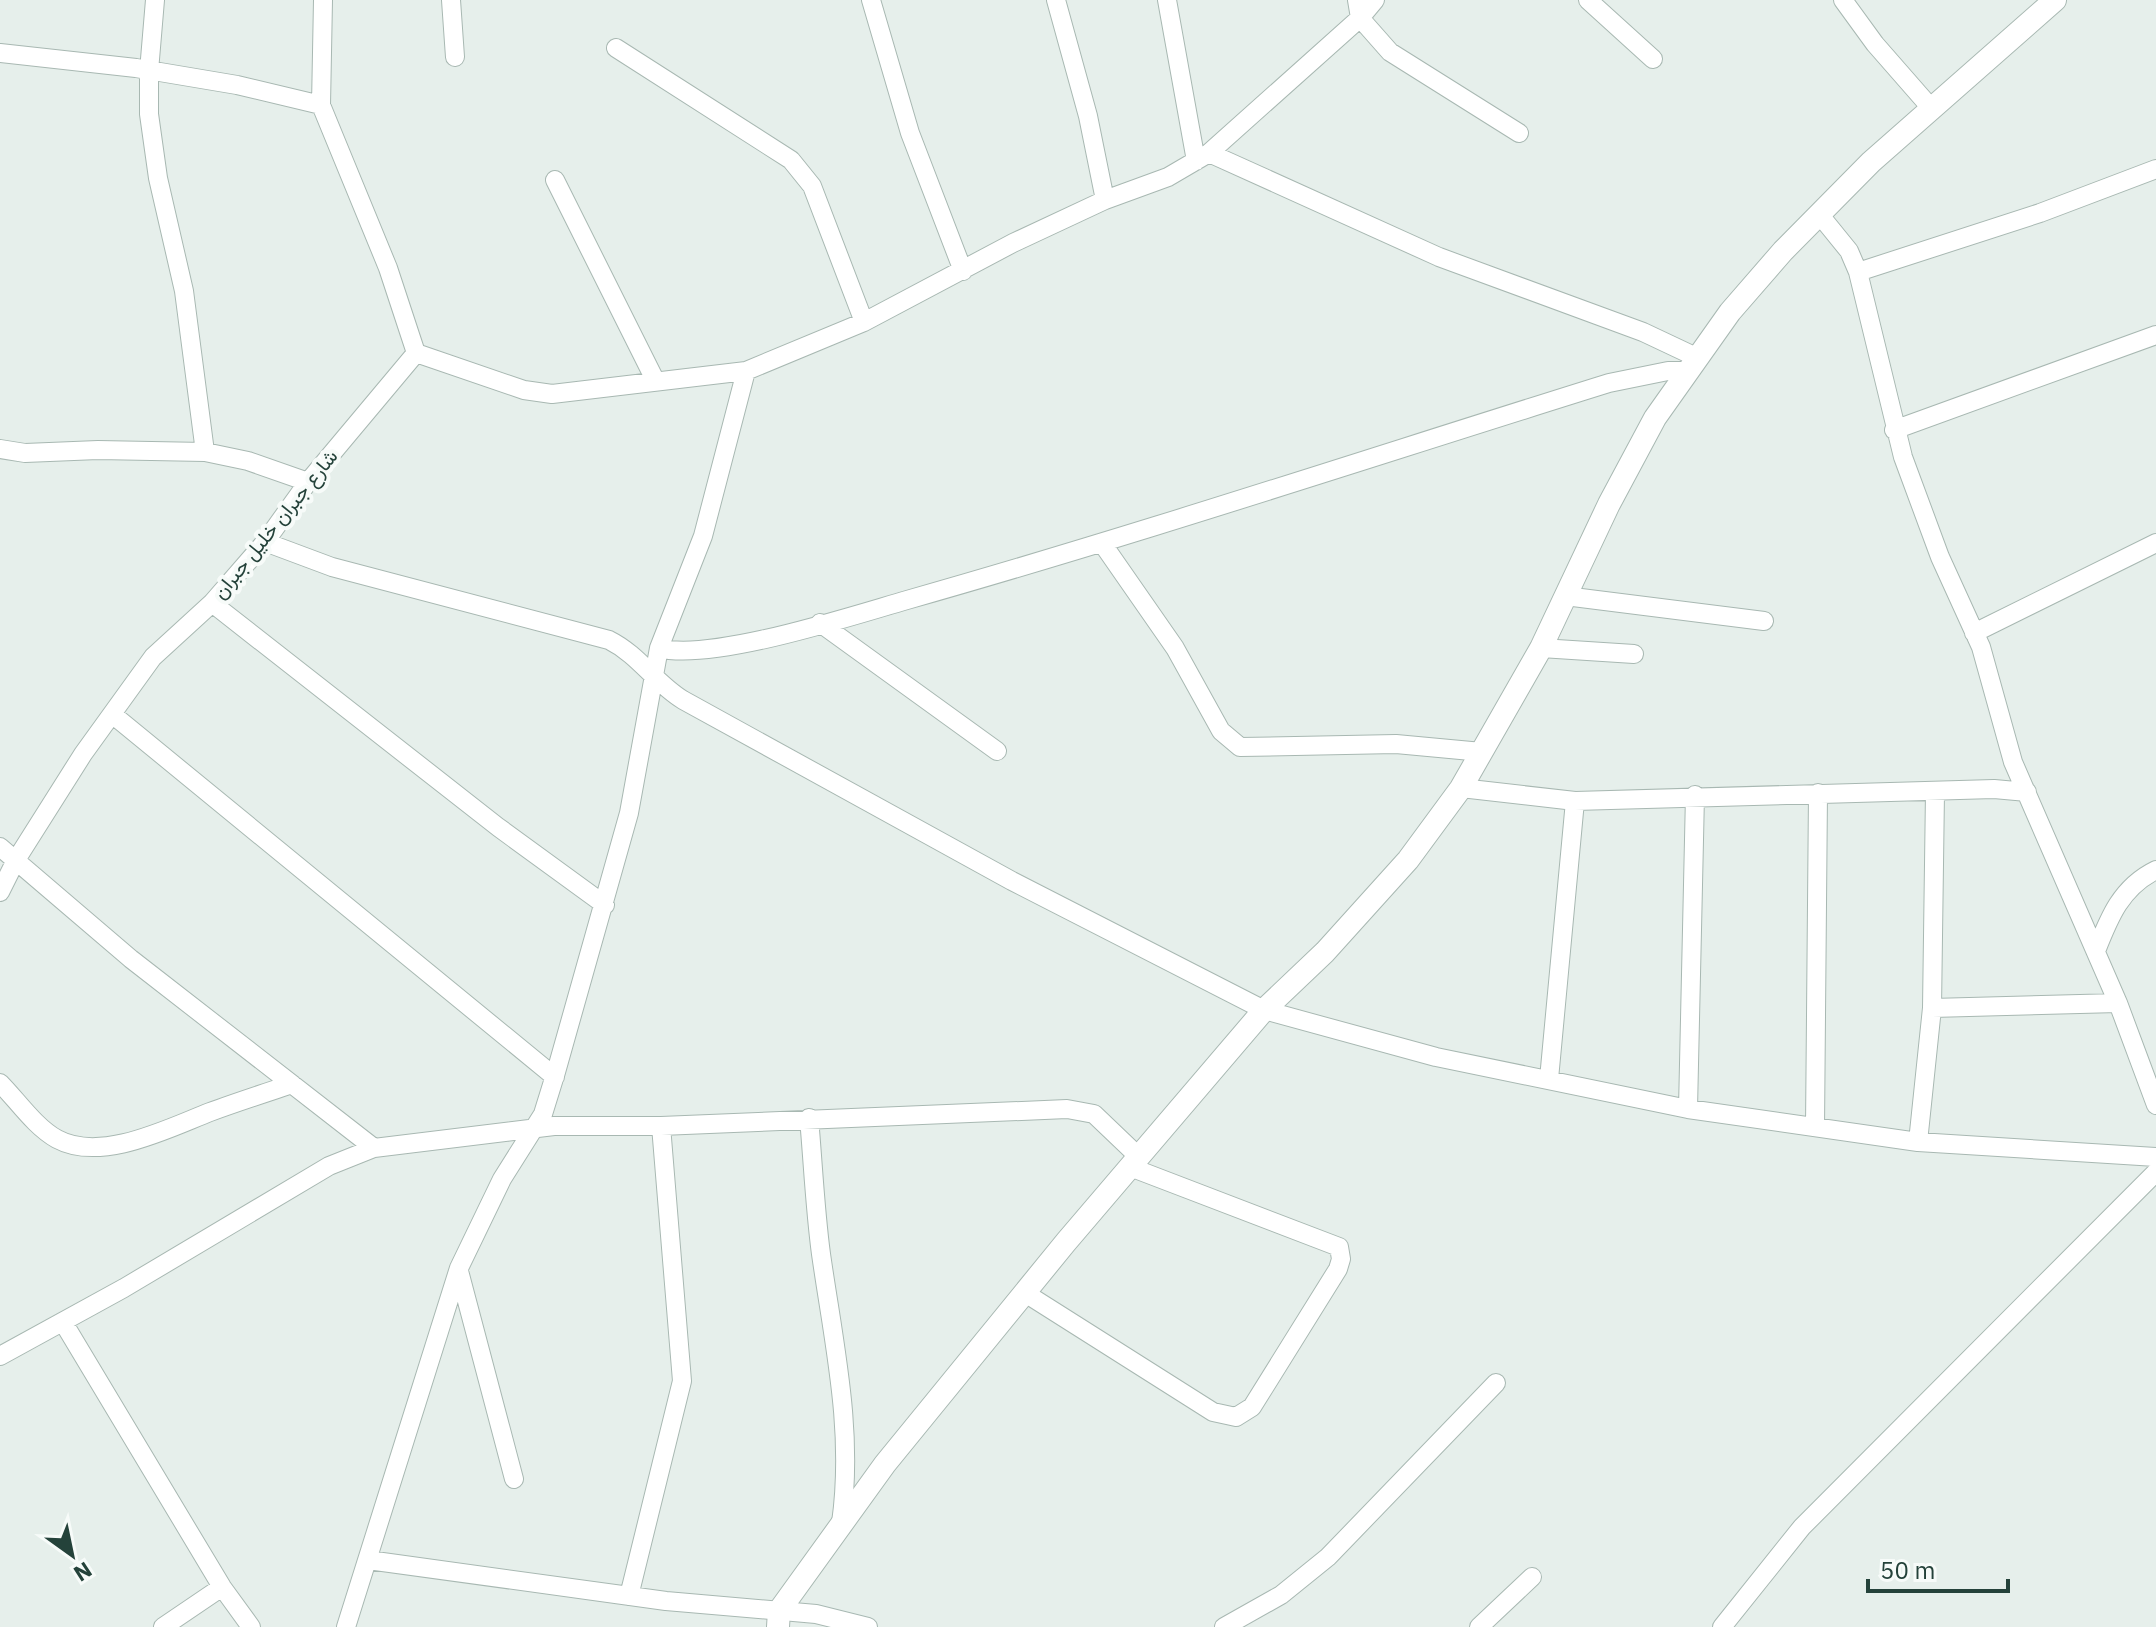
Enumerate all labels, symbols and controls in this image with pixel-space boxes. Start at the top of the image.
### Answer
street label: شارع جبران خليل جبران [206,443,344,605]
north arrow [32,1515,112,1595]
scale bar [1868,1543,2008,1593]
text: 50 m [1880,1554,1935,1586]
text: N [69,1556,98,1589]

